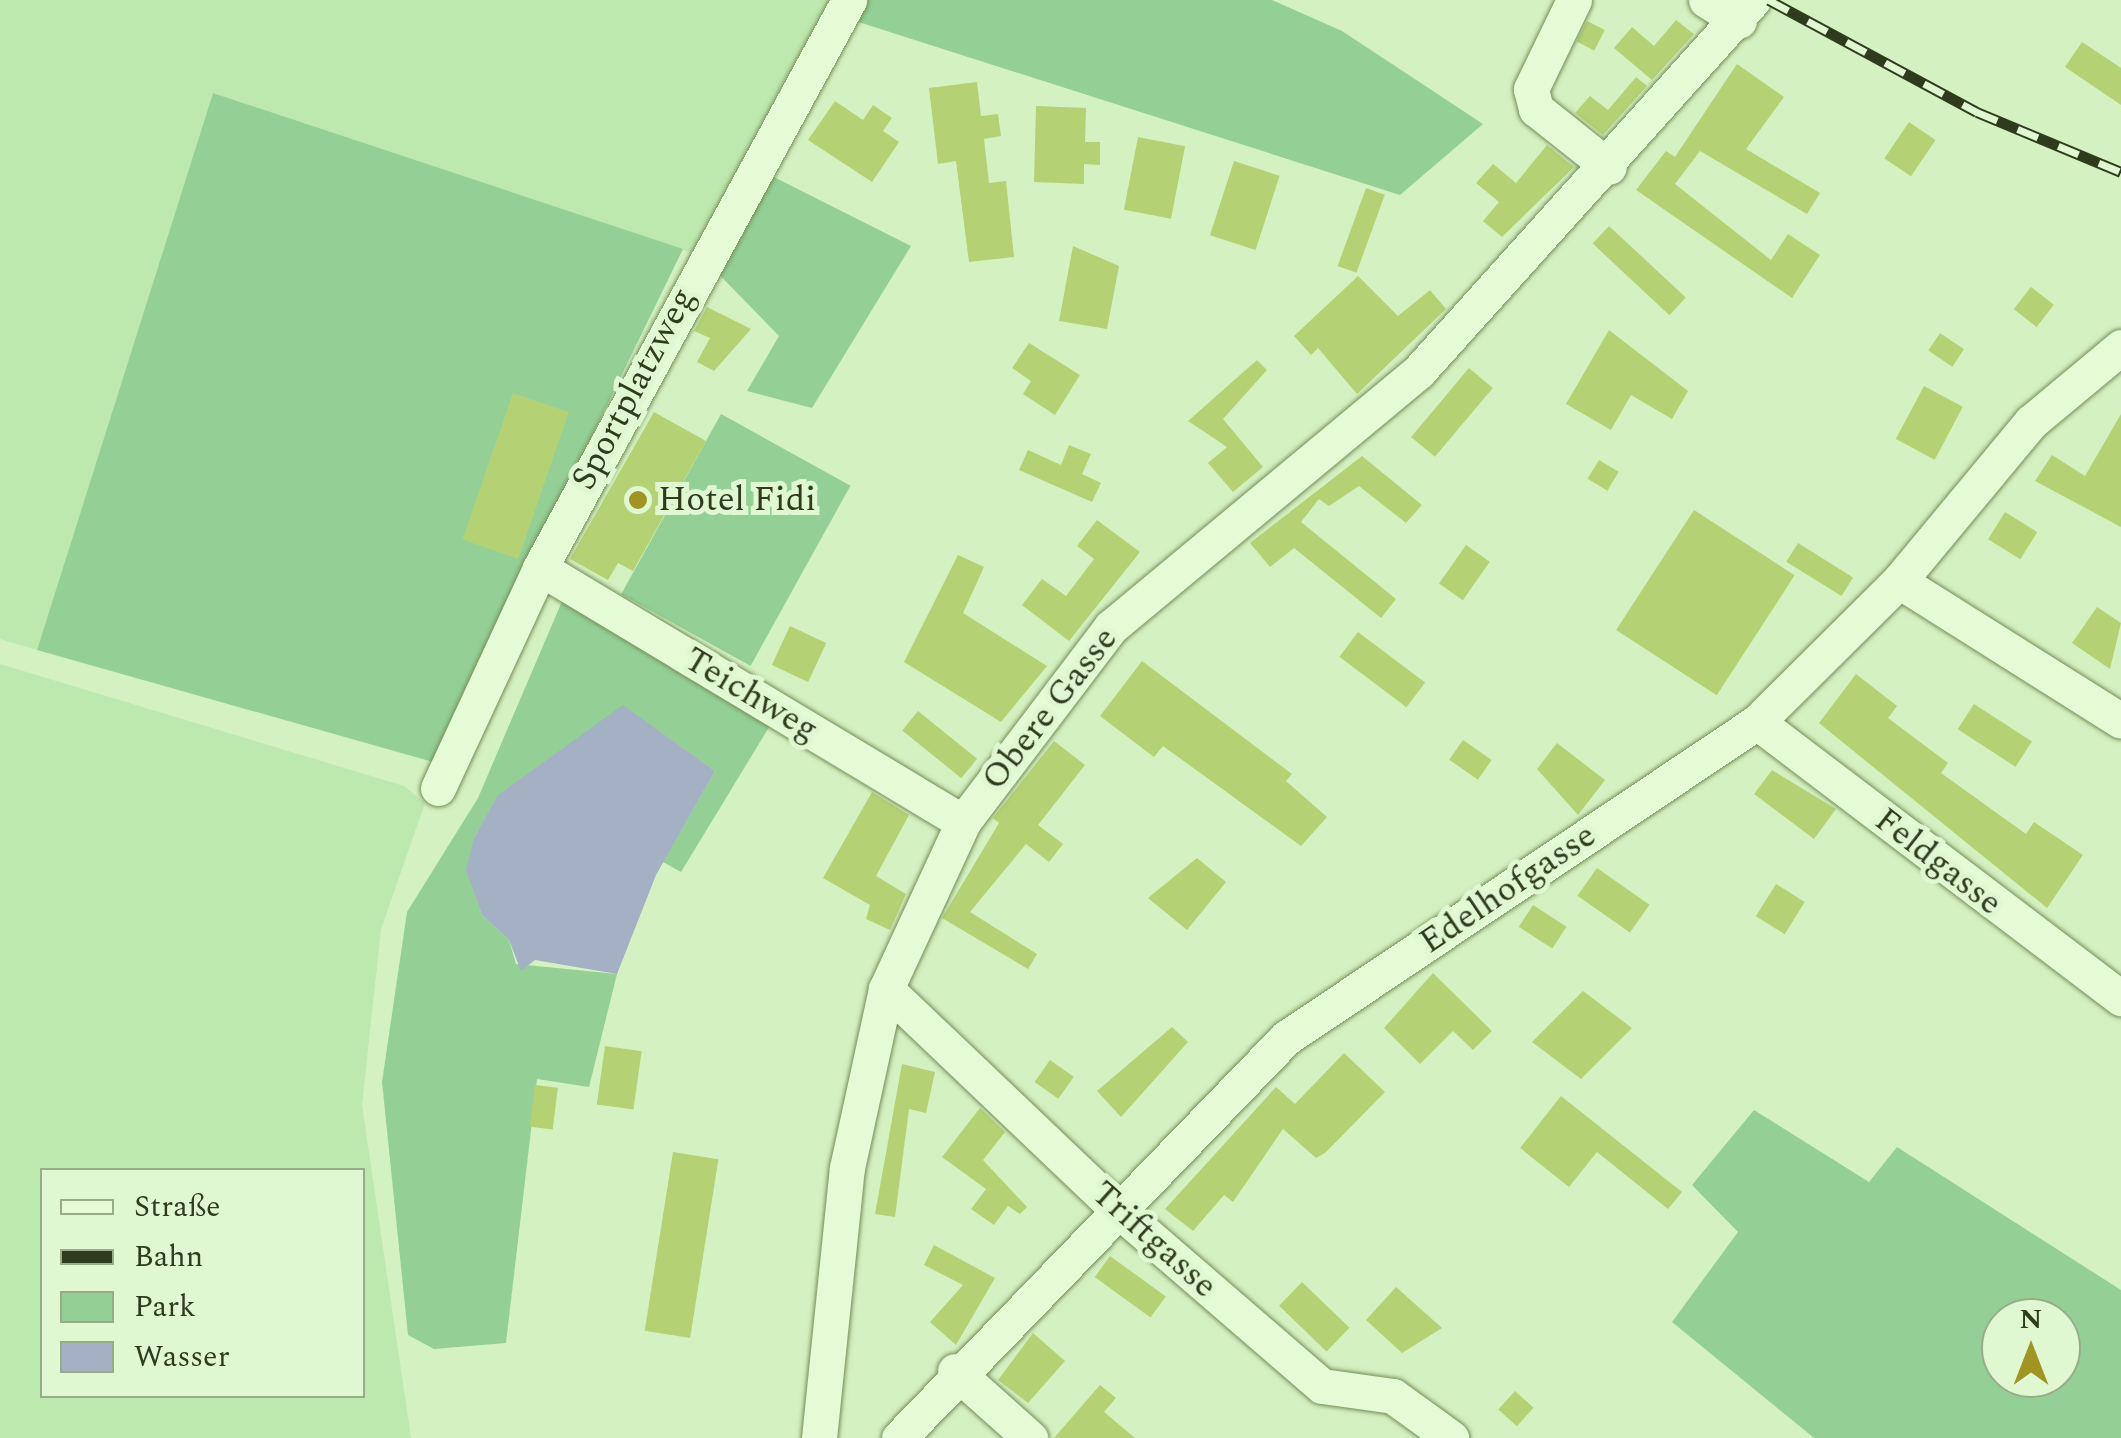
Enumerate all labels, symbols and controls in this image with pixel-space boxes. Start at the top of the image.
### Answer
street label: Sportplatzweg [563,281,705,497]
place label: Hotel Fidi [658,479,816,521]
marker: Hotel Fidi [627,489,649,511]
street label: Obere Gasse [973,619,1127,799]
street label: Teichweg [676,639,826,751]
street label: Feldgasse [1866,799,2010,925]
street label: Edelhofgasse [1412,815,1604,963]
legend [40,1168,365,1398]
street label: Triftgasse [1083,1173,1225,1307]
text: Straße [134,1184,221,1230]
text: Bahn [134,1234,203,1280]
text: Park [134,1284,196,1330]
north arrow [1981,1298,2081,1398]
text: N [2020,1298,2042,1341]
text: Wasser [134,1334,230,1380]

